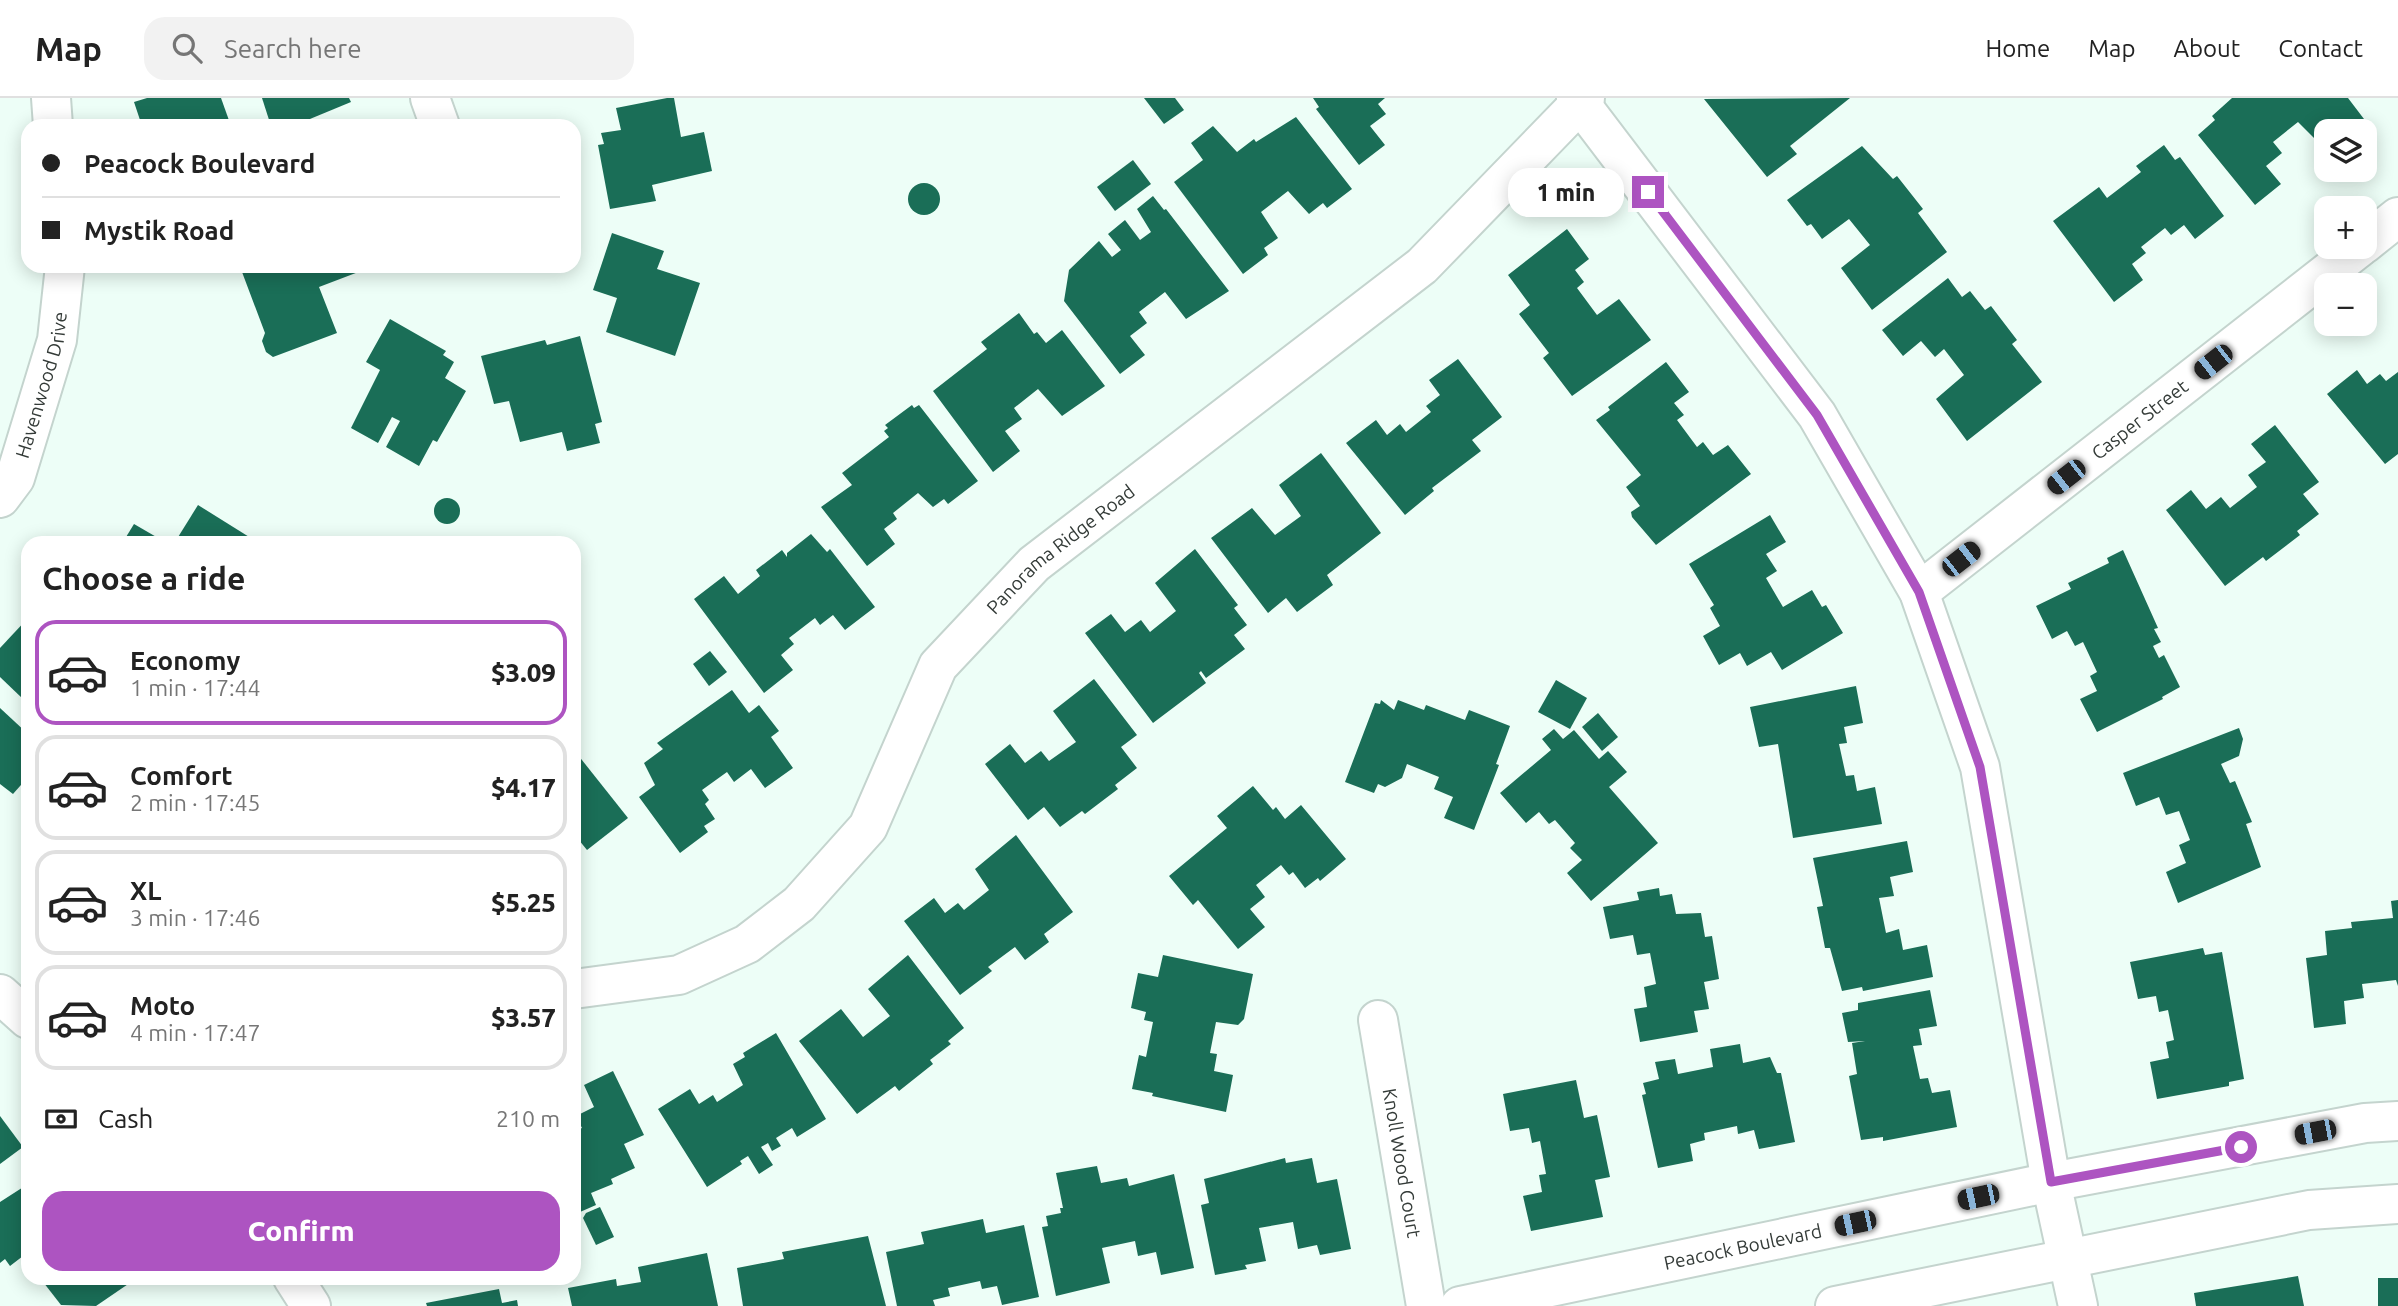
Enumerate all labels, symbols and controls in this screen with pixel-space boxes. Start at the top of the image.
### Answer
search box [144,17,634,80]
icon: search [168,29,206,67]
text: Map [35,30,102,67]
text: Search here [224,34,362,63]
text: Home [1985,35,2050,62]
text: Map [2088,35,2135,62]
text: About [2173,35,2240,62]
text: Contact [2278,35,2363,62]
map controls [2314,119,2377,336]
button: layers [2314,119,2377,182]
text: Peacock Boulevard [84,149,315,178]
callout: 1 min [1508,168,1624,217]
route end [1632,176,1664,208]
text: 1 min [1537,180,1595,205]
button: + [2314,196,2377,259]
text: Mystik Road [84,216,234,245]
button: − [2314,273,2377,336]
street label: Havenwood Drive [11,311,71,461]
car [2190,341,2237,383]
street label: Casper Street [2087,375,2192,464]
car [2043,456,2090,498]
street label: Panorama Ridge Road [982,480,1139,618]
car [1938,538,1985,580]
text: Choose a ride [42,560,245,596]
icon: car [46,641,109,704]
text: Economy [130,646,240,675]
text: $3.09 [491,658,556,687]
text: 1 min · 17:44 [130,675,261,700]
icon: car [46,756,109,819]
text: Comfort [130,761,233,790]
text: $4.17 [491,773,556,802]
text: 2 min · 17:45 [130,790,261,815]
icon: car [46,871,109,934]
text: XL [130,876,161,905]
text: $5.25 [491,888,556,917]
text: 3 min · 17:46 [130,905,261,930]
icon: car [46,986,109,1049]
text: Moto [130,991,195,1020]
text: $3.57 [491,1003,556,1032]
text: 4 min · 17:47 [130,1020,261,1045]
street label: Knoll Wood Court [1379,1087,1425,1240]
icon: cash [42,1100,80,1138]
text: Cash [98,1104,153,1133]
text: 210 m [496,1106,560,1131]
car [2293,1118,2338,1146]
route start [2225,1131,2257,1163]
car [1956,1182,2001,1212]
button: Confirm [42,1191,560,1271]
car [1833,1208,1878,1238]
street label: Peacock Boulevard [1662,1219,1824,1274]

